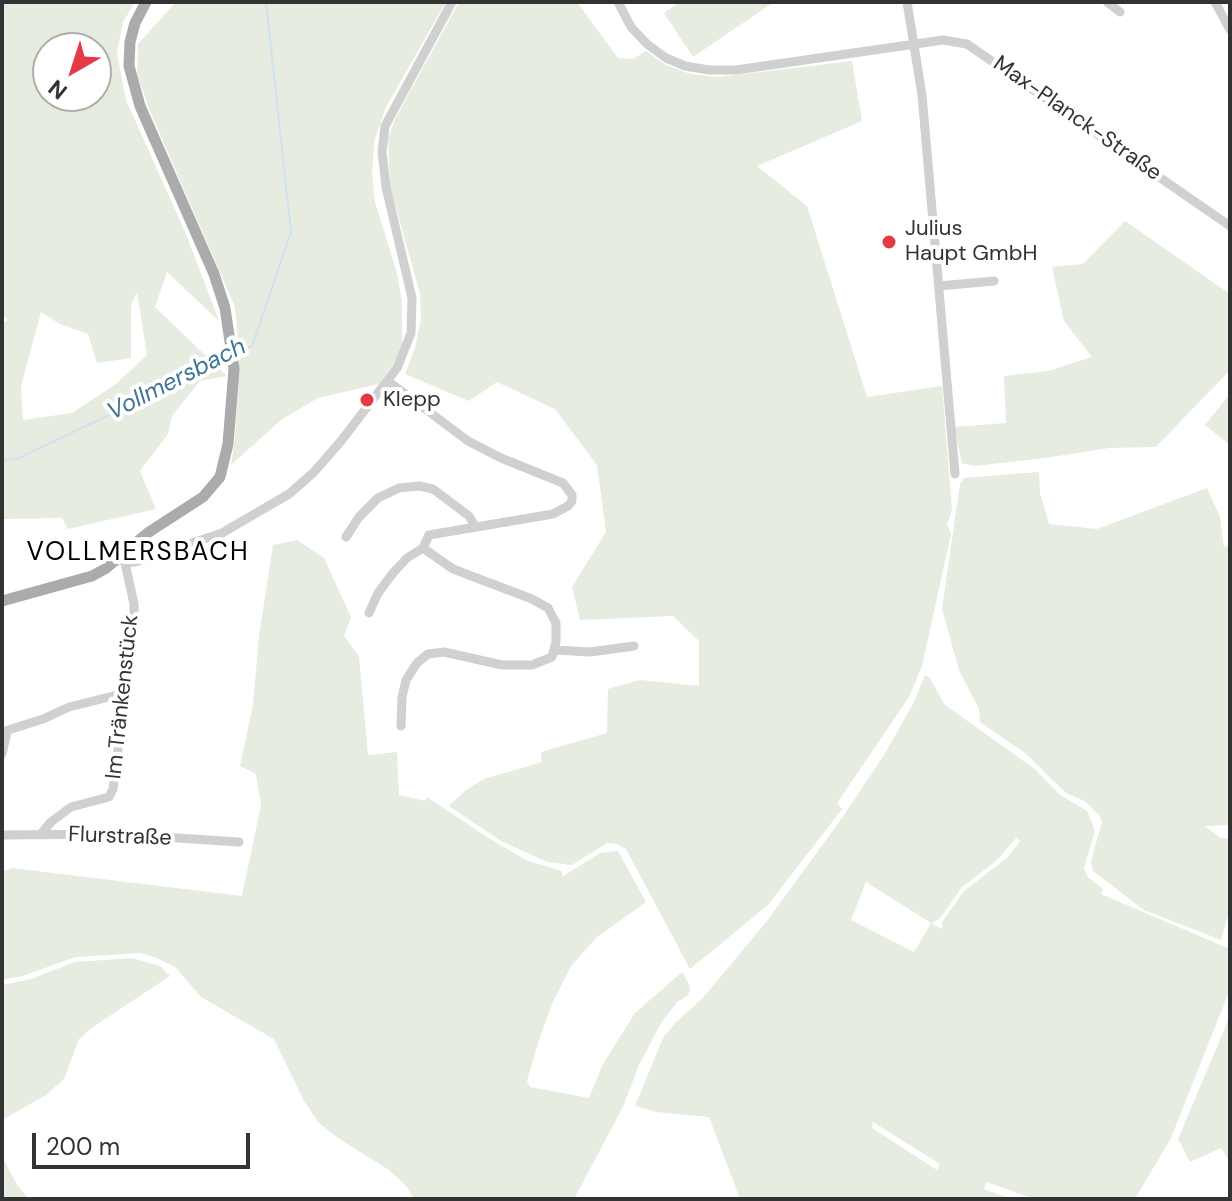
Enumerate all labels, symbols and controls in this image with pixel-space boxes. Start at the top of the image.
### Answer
north arrow [32,32,112,112]
street label: Max-Planck-Straße [988,51,1166,187]
text: N [42,73,73,106]
place label: Julius Haupt GmbH [905,216,1037,268]
marker: Julius Haupt GmbH [880,233,898,251]
water label: Vollmersbach [103,333,251,427]
place label: Klepp [383,387,441,413]
marker: Klepp [358,391,376,409]
district label: VOLLMERSBACH [26,537,250,569]
street label: Im Tränkenstück [101,613,145,781]
street label: Flurstraße [68,822,172,852]
scale bar [36,1117,254,1167]
text: 200 m [46,1131,120,1162]

